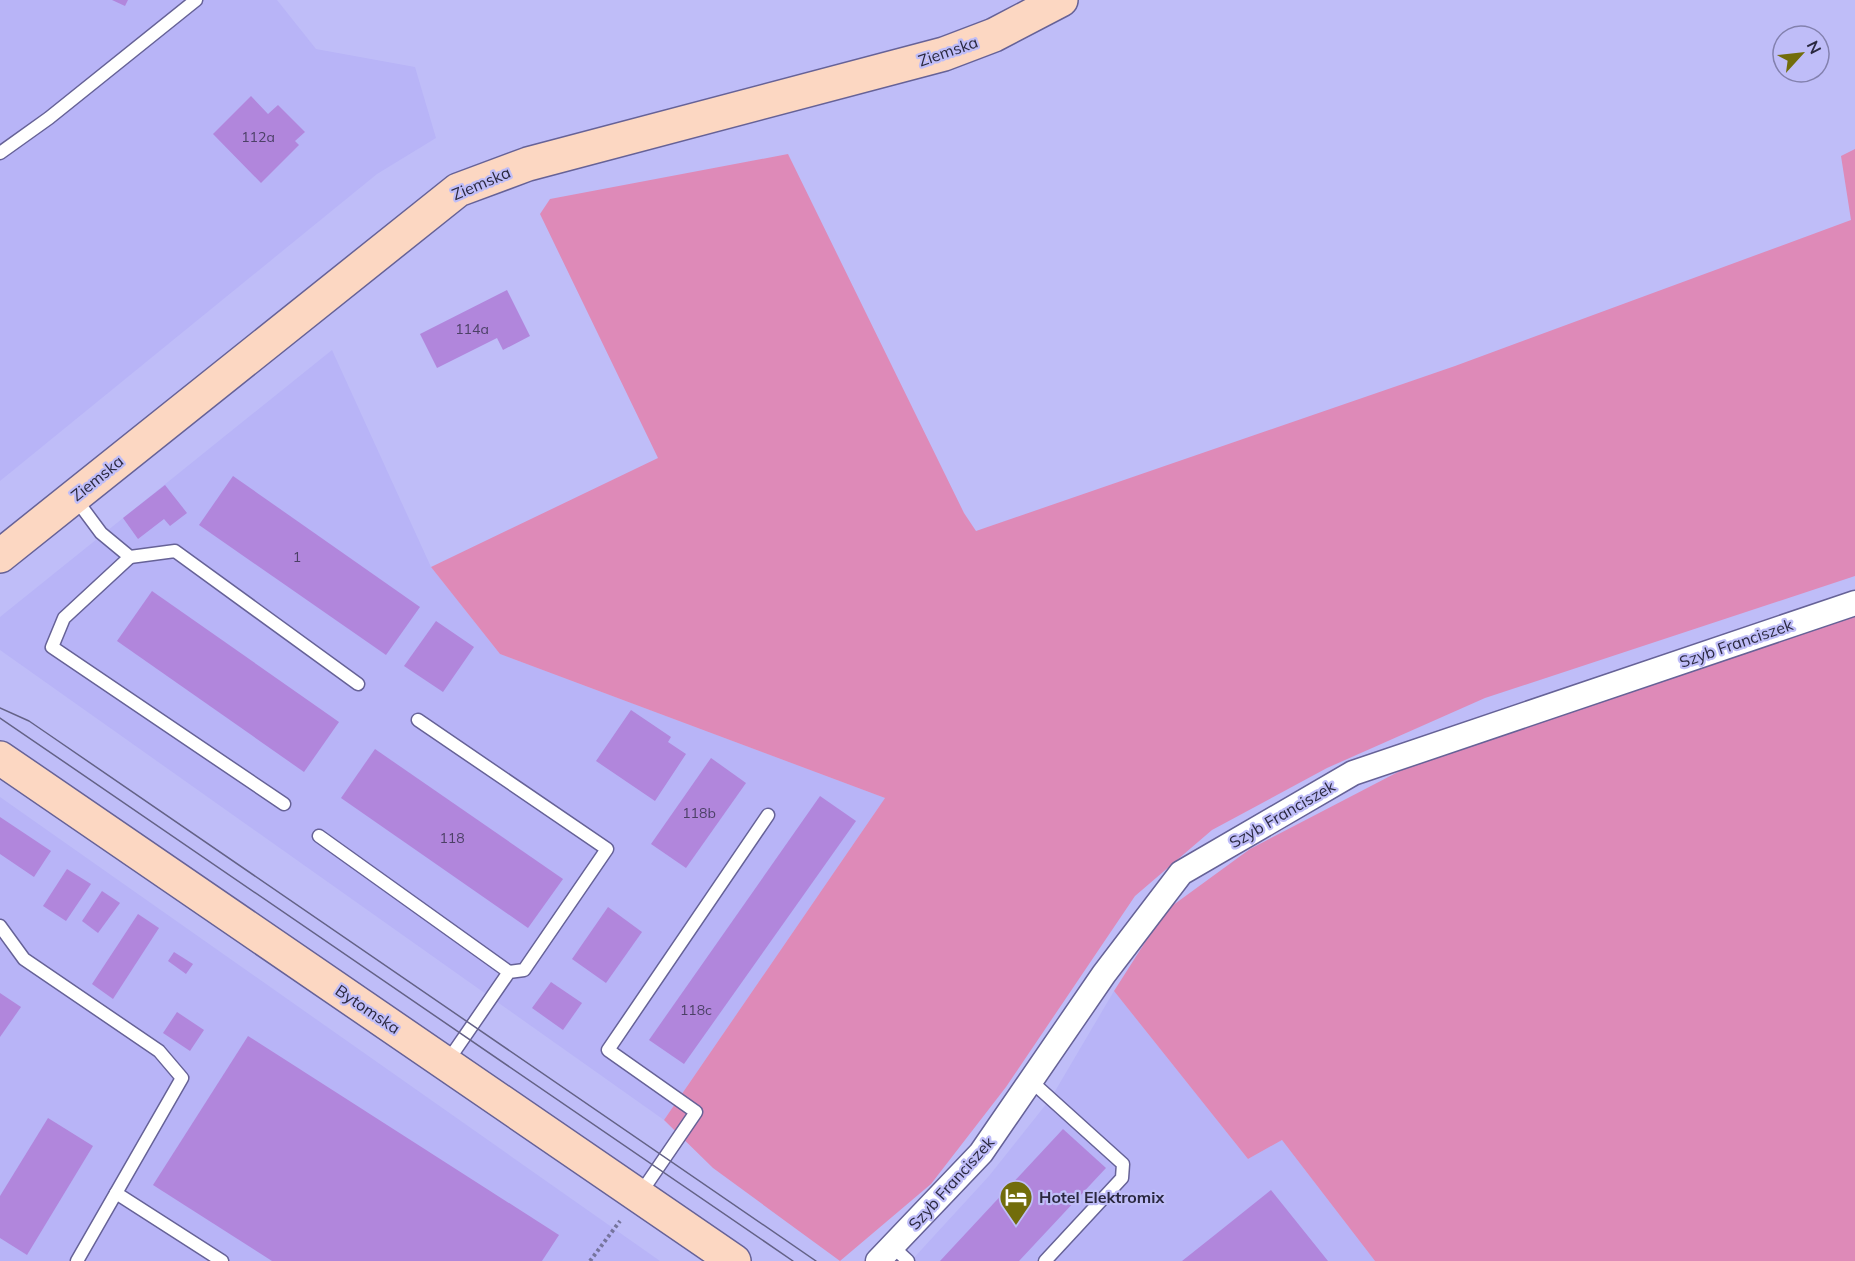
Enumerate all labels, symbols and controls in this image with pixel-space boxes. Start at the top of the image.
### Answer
north arrow [1771,24,1831,84]
street label: Ziemska [916,31,980,71]
text: N [1803,37,1826,57]
house number: 112a [241,128,275,146]
street label: Ziemska [449,162,513,204]
house number: 114a [455,320,489,338]
street label: Ziemska [67,451,127,505]
house number: 1 [293,548,301,566]
street label: Szyb Franciszek [1677,614,1796,672]
street label: Szyb Franciszek [1226,775,1339,852]
house number: 118b [682,804,716,822]
house number: 118 [439,829,465,847]
street label: Bytomska [332,980,404,1038]
house number: 118c [680,1001,712,1019]
street label: Szyb Franciszek [904,1132,999,1234]
hotel icon: Hotel Elektromix [998,1179,1034,1226]
place label: Hotel Elektromix [1039,1187,1164,1207]

